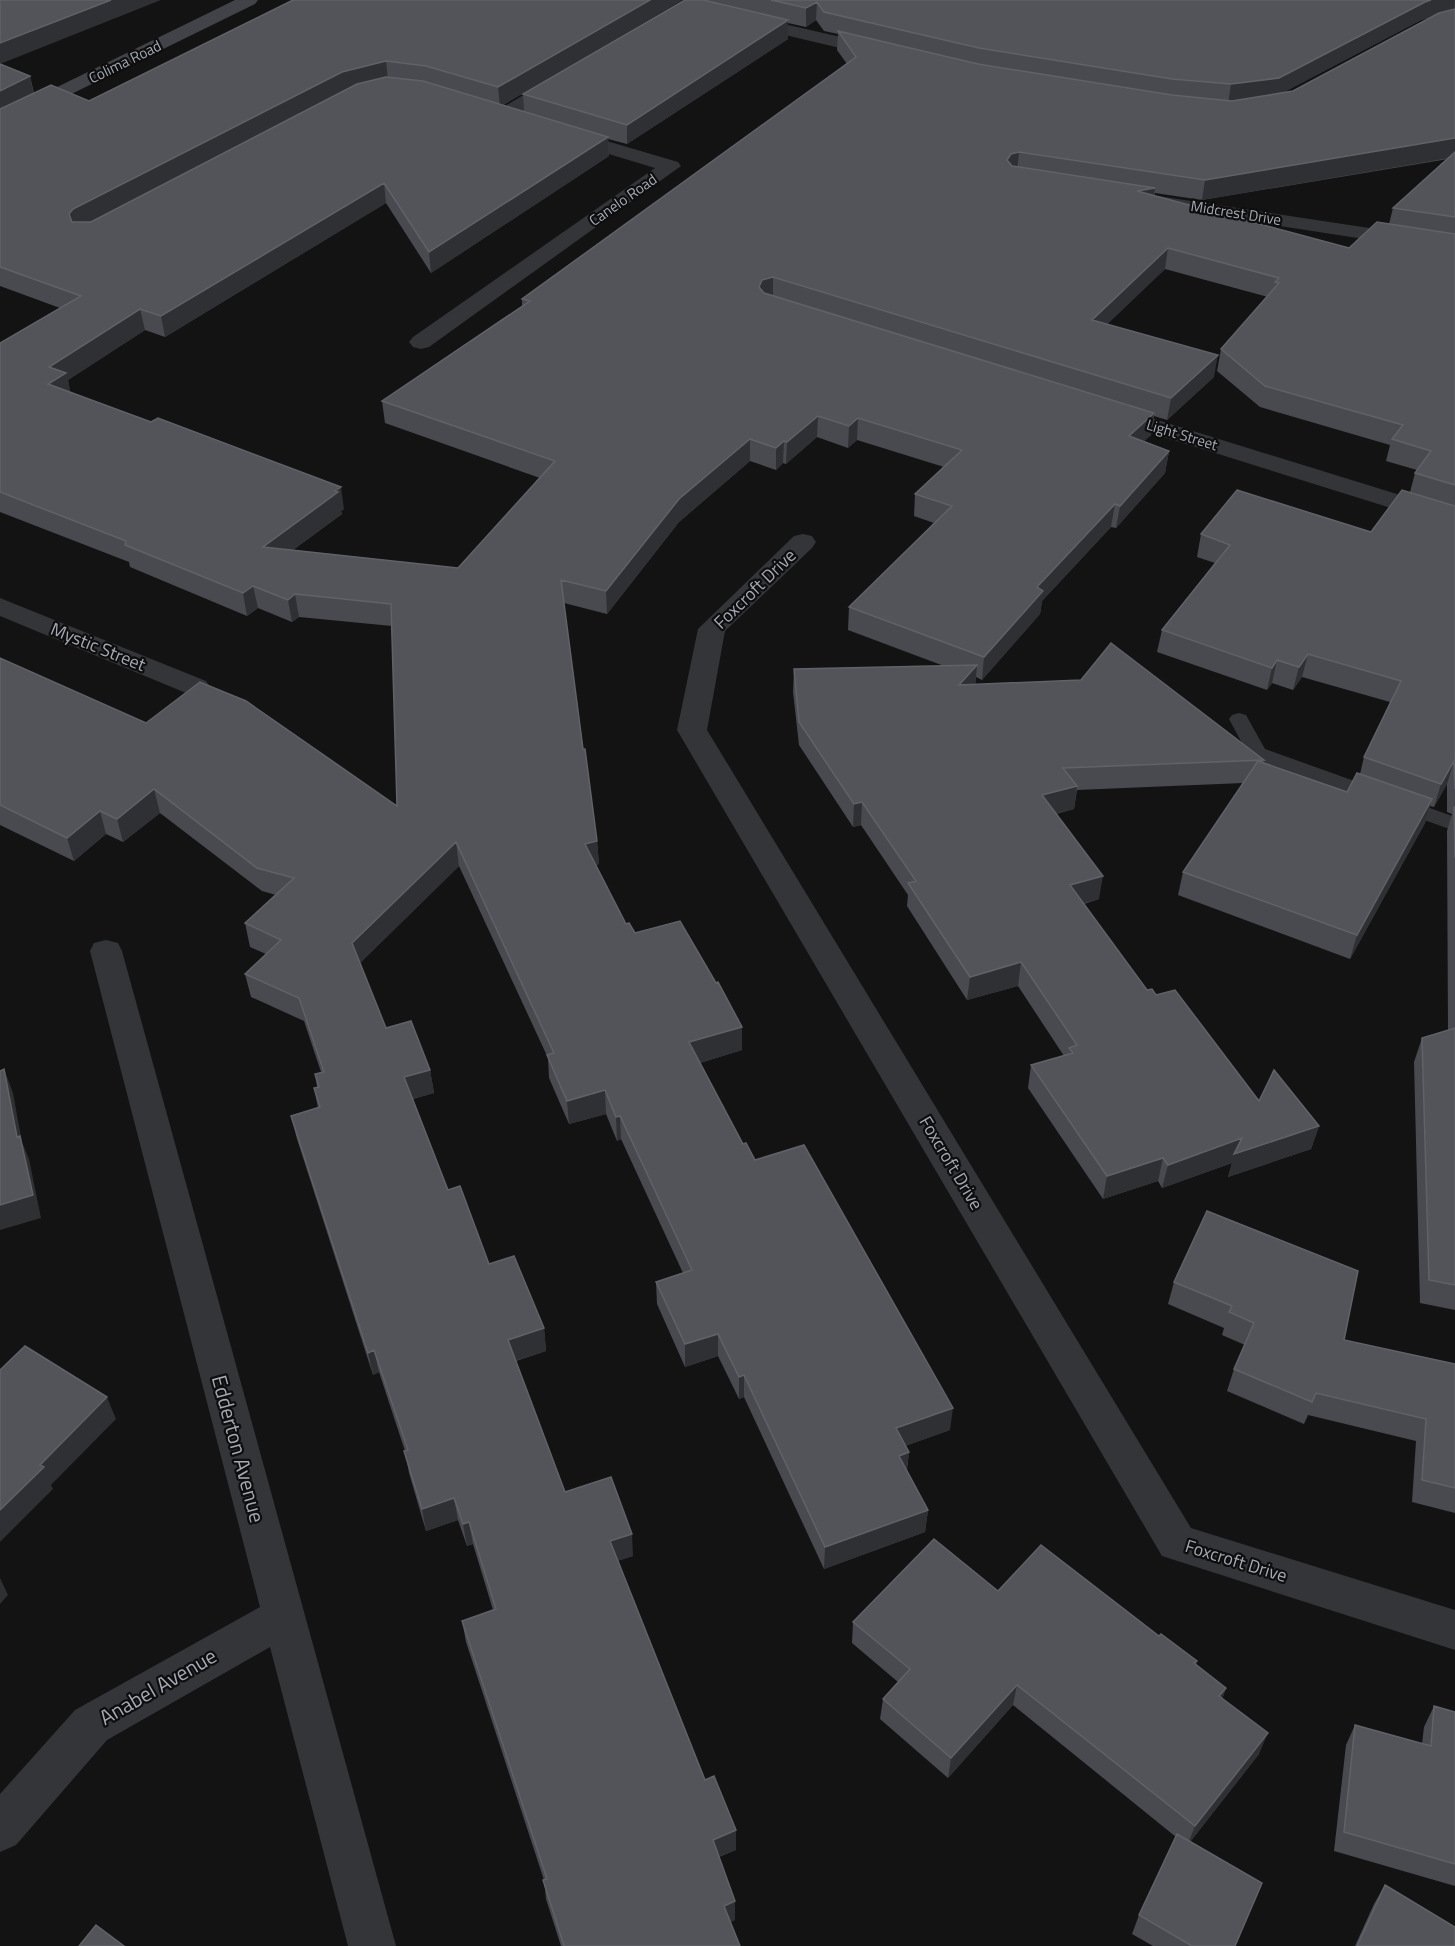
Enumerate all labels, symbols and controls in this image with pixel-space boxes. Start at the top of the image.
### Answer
street label: Colima Road [84,34,165,89]
street label: Canelo Road [584,168,661,232]
street label: Midcrest Drive [1189,194,1283,231]
street label: Light Street [1144,413,1221,456]
street label: Foxcroft Drive [707,542,802,635]
street label: Mystic Street [47,615,150,678]
street label: Foxcroft Drive [913,1111,990,1215]
street label: Edderton Avenue [204,1371,274,1526]
street label: Foxcroft Drive [1182,1532,1290,1589]
street label: Anabel Avenue [93,1639,222,1733]

